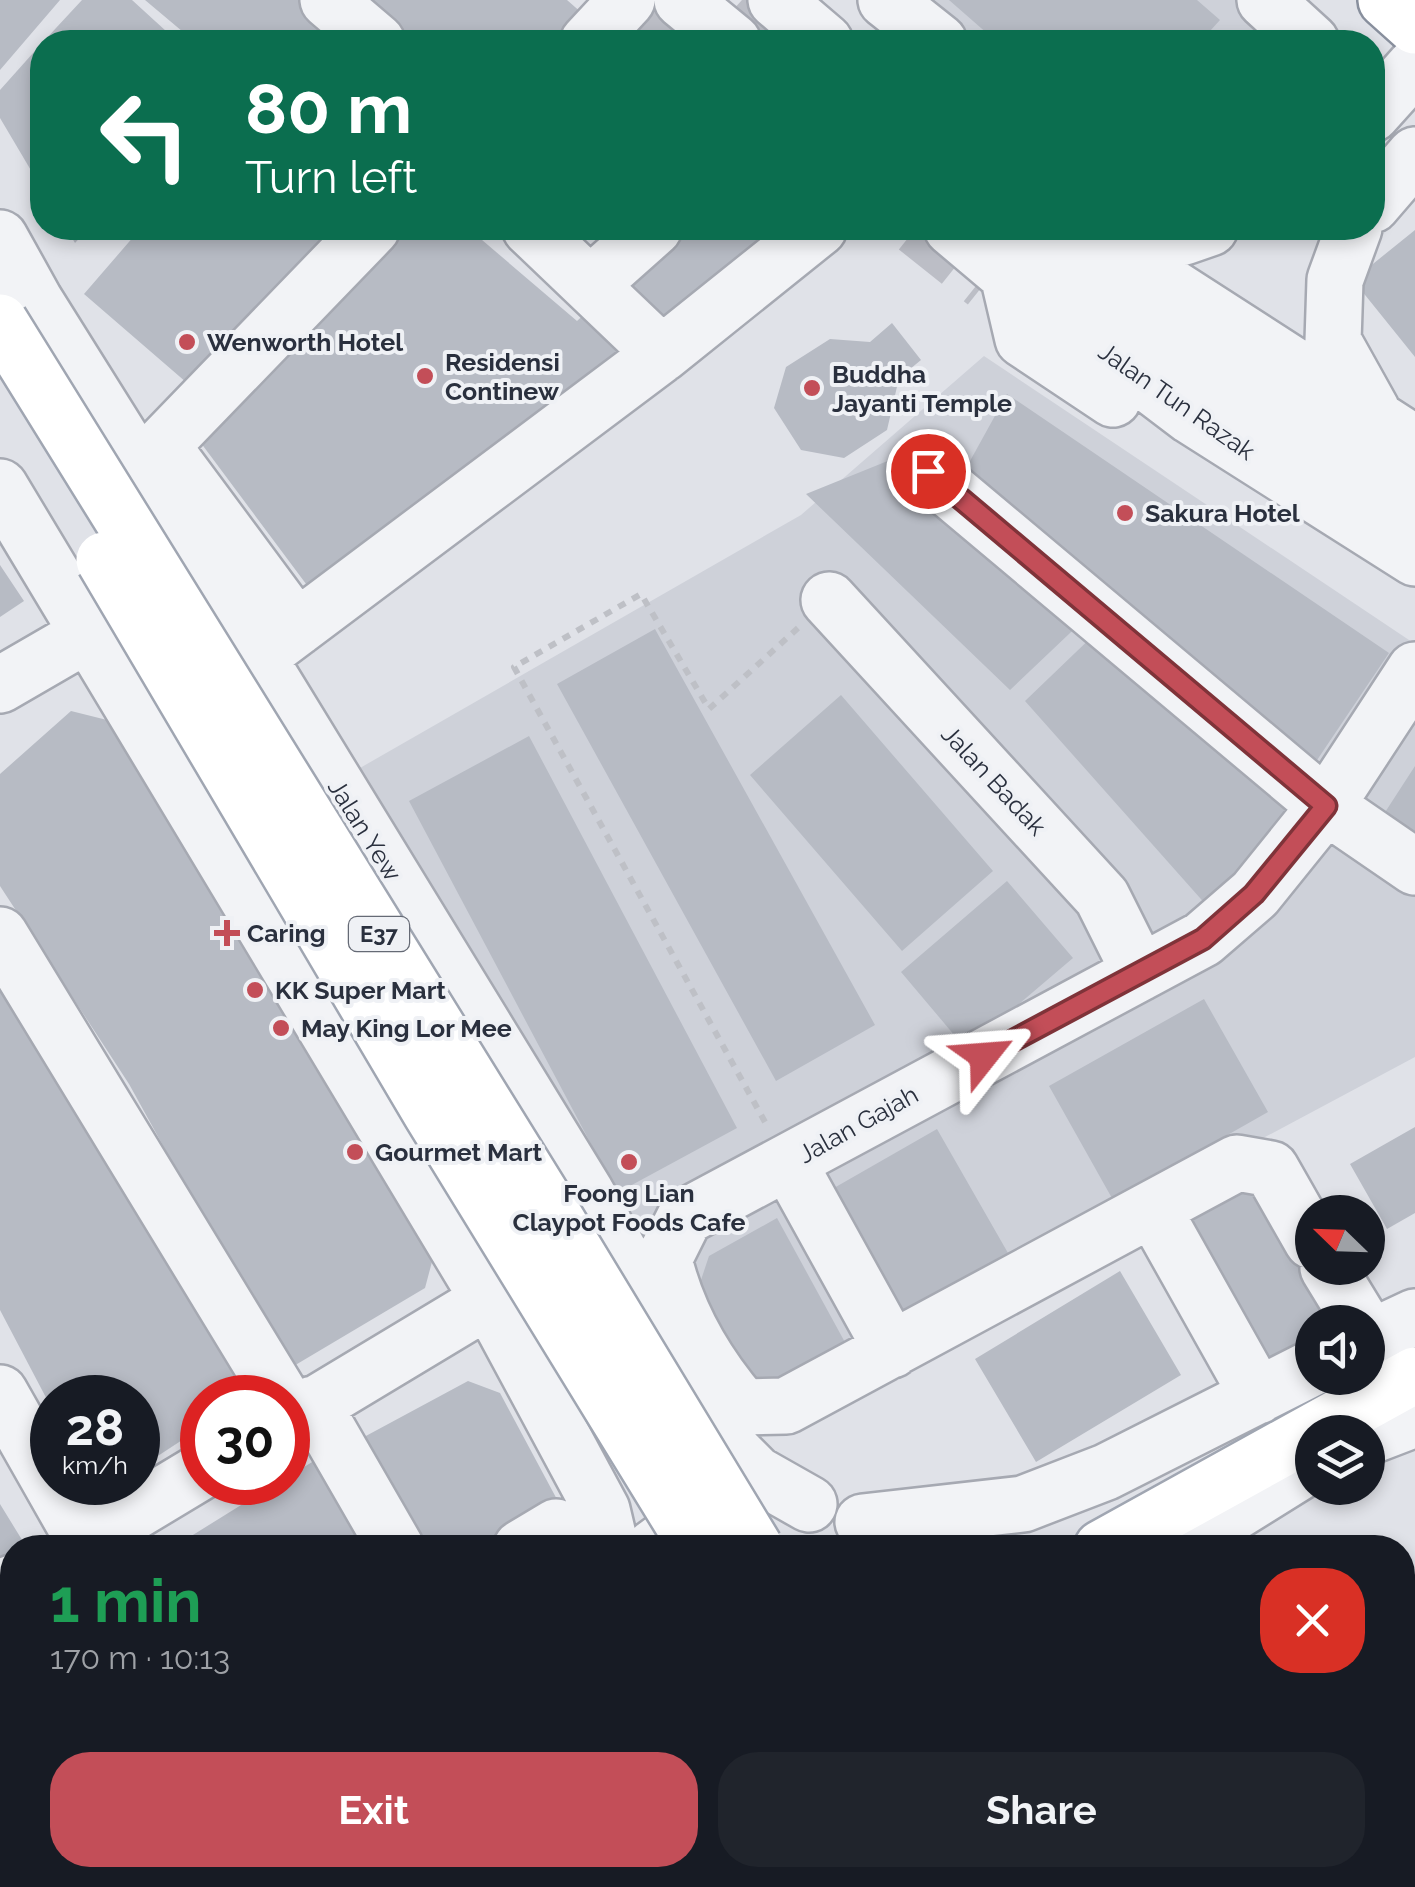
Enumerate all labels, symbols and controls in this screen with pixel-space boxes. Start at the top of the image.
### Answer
text: 80 m [245,67,412,149]
icon: left [80,70,210,200]
text: Turn left [245,151,417,204]
place label: Wenworth Hotel [207,327,403,357]
marker: Wenworth Hotel [176,331,198,353]
street label: Jalan Tun Razak [1093,336,1262,466]
place label: Residensi Continew [445,347,560,406]
place label: Buddha Jayanti Temple [832,359,1012,418]
marker: Residensi Continew [414,365,436,387]
marker: Buddha Jayanti Temple [801,377,823,399]
pin [886,429,971,514]
icon: arrive [901,444,956,499]
place label: Sakura Hotel [1145,498,1300,528]
marker: Sakura Hotel [1114,502,1136,524]
street label: Jalan Badak [935,719,1053,842]
street label: Jalan Yew [322,773,408,887]
road number: E37 [349,917,409,951]
place label: Caring [247,918,326,948]
marker: Caring [216,922,238,944]
place label: KK Super Mart [275,975,446,1005]
marker: KK Super Mart [244,979,266,1001]
position arrow [932,1004,1036,1108]
place label: May King Lor Mee [301,1013,512,1043]
marker: May King Lor Mee [270,1017,292,1039]
street label: Jalan Gajah [793,1079,923,1169]
place label: Gourmet Mart [375,1137,543,1167]
marker: Gourmet Mart [344,1141,366,1163]
marker: Foong Lian Claypot Foods Cafe [618,1151,640,1173]
place label: Foong Lian Claypot Foods Cafe [513,1178,745,1237]
north arrow [1295,1195,1385,1285]
map controls [1295,1195,1385,1505]
button: sound [1295,1305,1385,1395]
speed limit sign: 30 [180,1375,310,1505]
text: 28 [66,1398,124,1457]
button: layers [1295,1415,1385,1505]
text: km/h [62,1450,128,1480]
text: 1 min [50,1566,201,1636]
button: close [1260,1568,1365,1673]
text: 170 m · 10:13 [50,1639,230,1676]
button: Exit [50,1752,698,1867]
button: Share [718,1752,1365,1867]

